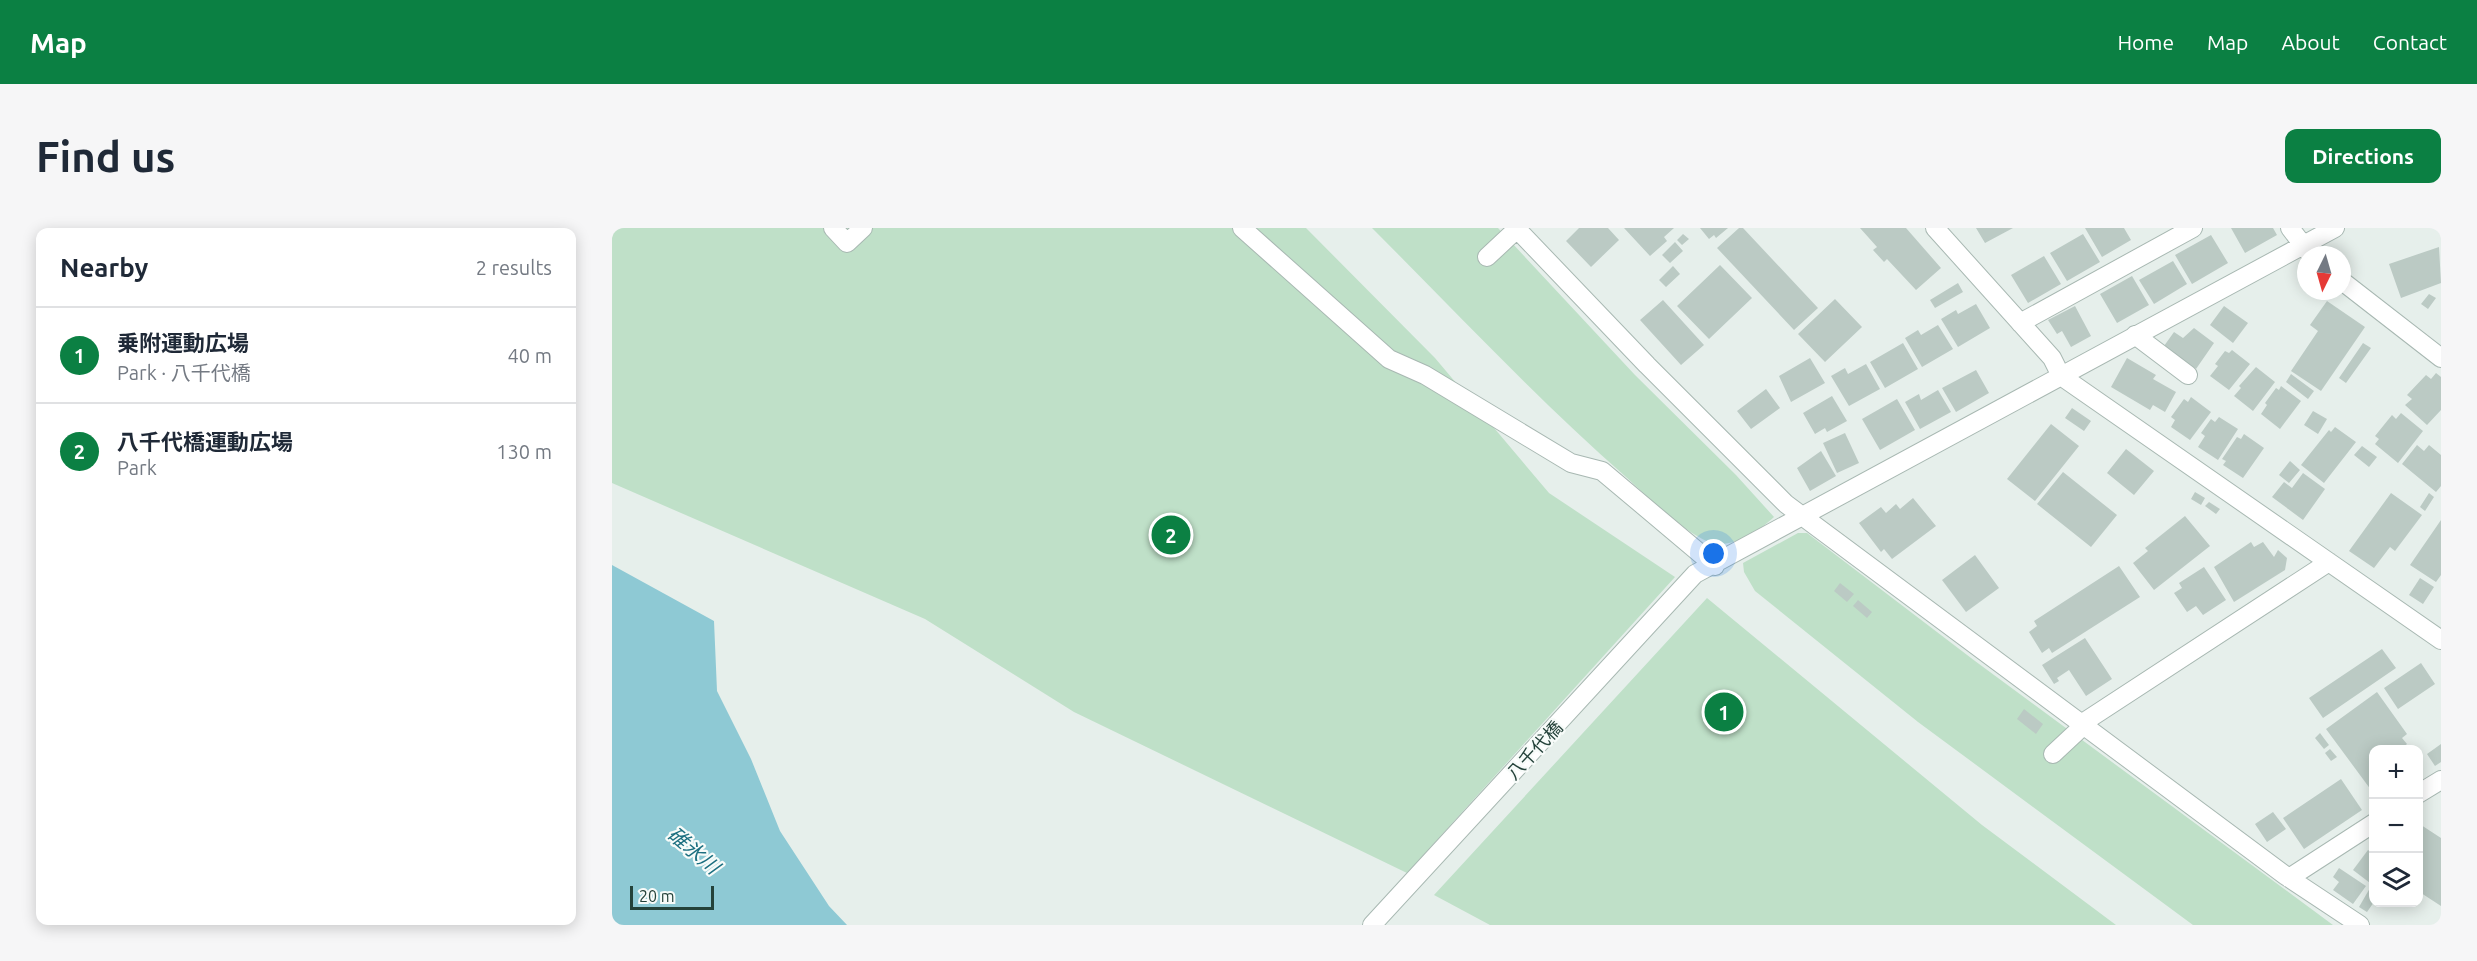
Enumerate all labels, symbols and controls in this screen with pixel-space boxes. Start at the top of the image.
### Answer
text: Map [30,27,87,58]
text: Home [2117,30,2174,54]
text: Map [2207,30,2248,54]
text: About [2281,30,2340,54]
text: Contact [2373,30,2447,54]
button: Directions [2285,129,2441,183]
text: Find us [36,133,175,180]
north arrow [2297,246,2351,300]
text: Nearby [60,253,148,282]
text: 2 results [476,256,552,279]
text: 乗附運動広場 [117,330,249,355]
text: 1 [74,344,85,367]
text: 40 m [508,344,552,367]
text: Park · 八千代橋 [117,361,251,384]
text: 八千代橋運動広場 [117,429,293,454]
text: 2 [74,440,85,463]
text: 130 m [496,440,552,463]
text: Park [117,456,157,479]
pin: 2 [1152,512,1190,558]
your location [1699,539,1728,568]
pin: 1 [1704,690,1744,734]
street label: 八千代橋 [1502,717,1566,783]
map controls [2369,745,2423,907]
button: + [2369,745,2423,799]
button: − [2369,799,2423,853]
water label: 碓氷川 [664,822,726,879]
button: layers [2369,853,2423,907]
scale bar [630,883,714,910]
text: 20 m [639,887,675,905]

